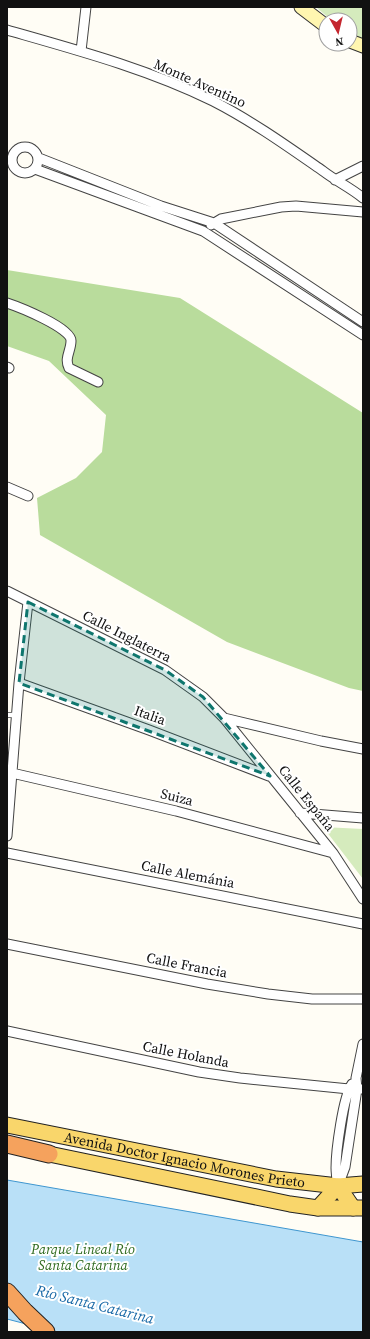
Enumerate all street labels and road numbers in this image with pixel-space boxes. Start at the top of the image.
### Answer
street label: Monte Aventino [151,54,250,112]
street label: Calle Inglaterra [79,605,176,667]
street label: Italia [131,700,169,730]
street label: Calle España [274,761,340,836]
street label: Suiza [159,783,196,811]
street label: Calle Alemánia [140,855,237,893]
street label: Calle Francia [145,947,230,983]
street label: Calle Holanda [141,1036,232,1072]
street label: Avenida Doctor Ignacio Morones Prieto [62,1127,306,1192]

